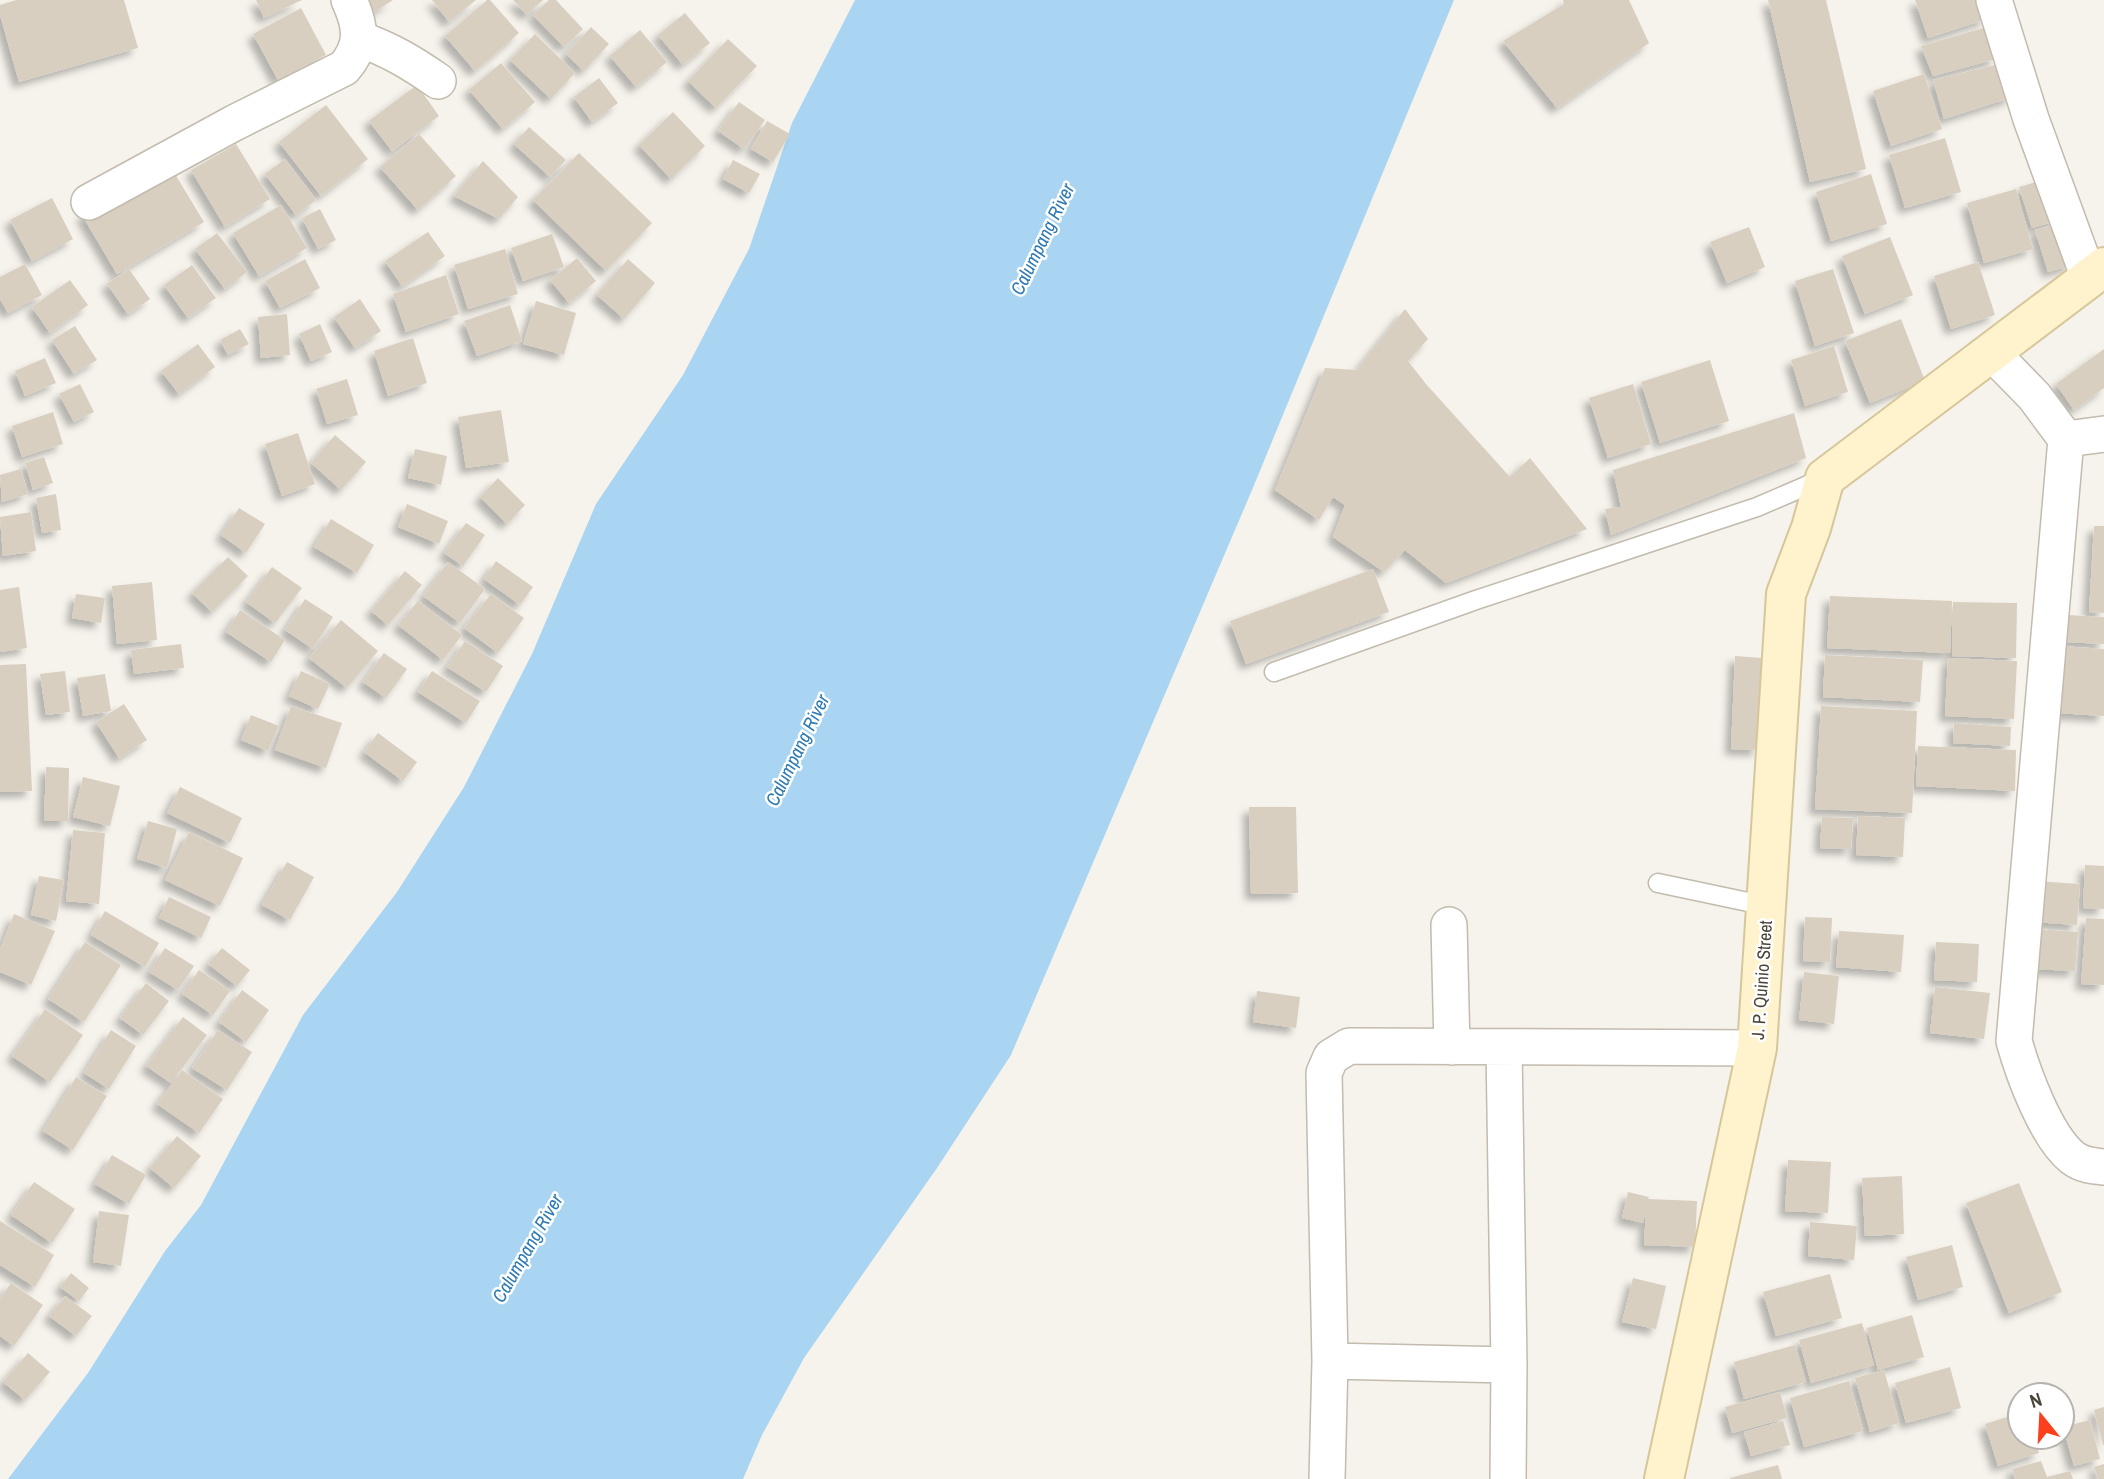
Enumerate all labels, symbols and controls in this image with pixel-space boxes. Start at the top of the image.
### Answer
water label: Calumpang River [1004,178,1081,299]
water label: Calumpang River [759,689,836,810]
street label: J. P. Quinio Street [1745,919,1778,1040]
water label: Calumpang River [485,1188,569,1307]
north arrow [2006,1381,2076,1451]
text: N [2026,1386,2045,1414]

